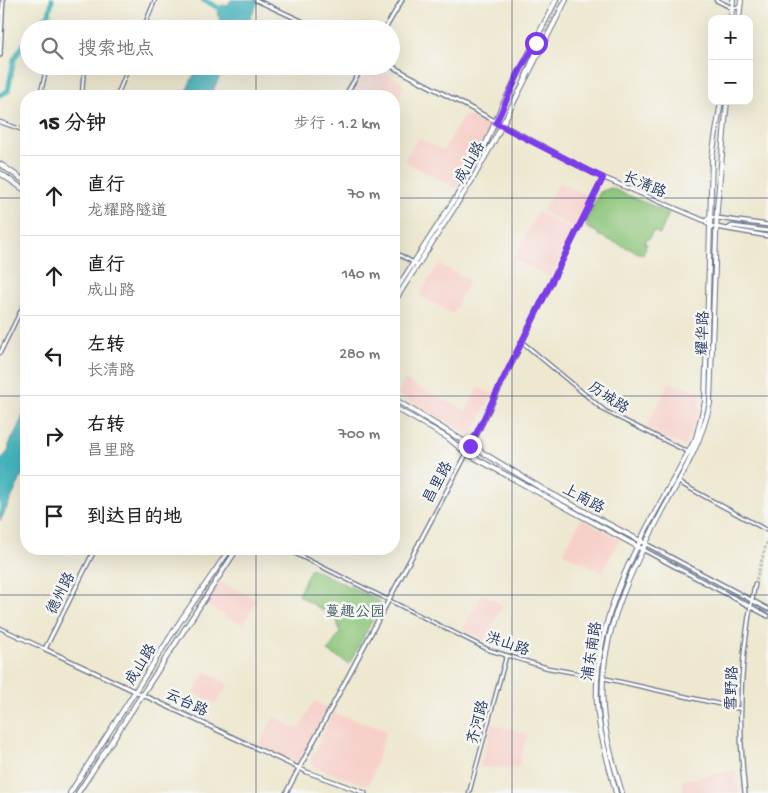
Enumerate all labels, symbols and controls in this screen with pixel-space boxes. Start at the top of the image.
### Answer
map controls [708,15,753,105]
button: + [708,15,753,60]
search box [20,20,400,75]
route start [525,32,548,55]
icon: search [38,34,66,62]
text: 搜索地点 [78,39,154,62]
button: − [708,60,753,105]
text: 15 分钟 [40,113,107,138]
text: 步行 · 1.2 km [294,116,380,135]
street label: 成山路 [452,139,490,187]
street label: 长清路 [620,169,668,203]
text: 直行 [87,175,125,198]
icon: ahead [40,182,68,210]
text: 70 m [347,186,380,205]
text: 龙耀路隧道 [87,203,167,222]
text: 直行 [87,255,125,278]
icon: ahead [40,262,68,290]
text: 140 m [342,266,380,285]
text: 成山路 [87,283,135,302]
street label: 耀华路 [694,310,714,356]
text: 左转 [87,335,125,358]
icon: left [40,342,68,370]
text: 280 m [339,346,380,365]
text: 长清路 [87,363,135,382]
street label: 历城路 [584,379,632,419]
text: 右转 [87,415,125,438]
icon: right [40,422,68,450]
text: 700 m [338,426,380,445]
route end [459,435,482,458]
text: 昌里路 [87,443,135,462]
street label: 昌里路 [420,459,457,507]
street label: 上南路 [559,480,608,518]
icon: arrive [40,502,68,530]
text: 到达目的地 [87,507,182,530]
street label: 德州路 [43,569,80,618]
park label: 蔓趣公园 [325,604,385,622]
street label: 浦东南路 [578,620,607,682]
street label: 洪山路 [483,629,532,661]
street label: 成山路 [122,641,161,689]
street label: 雪野路 [723,665,743,711]
street label: 云台路 [162,686,210,721]
street label: 齐河路 [464,698,493,747]

